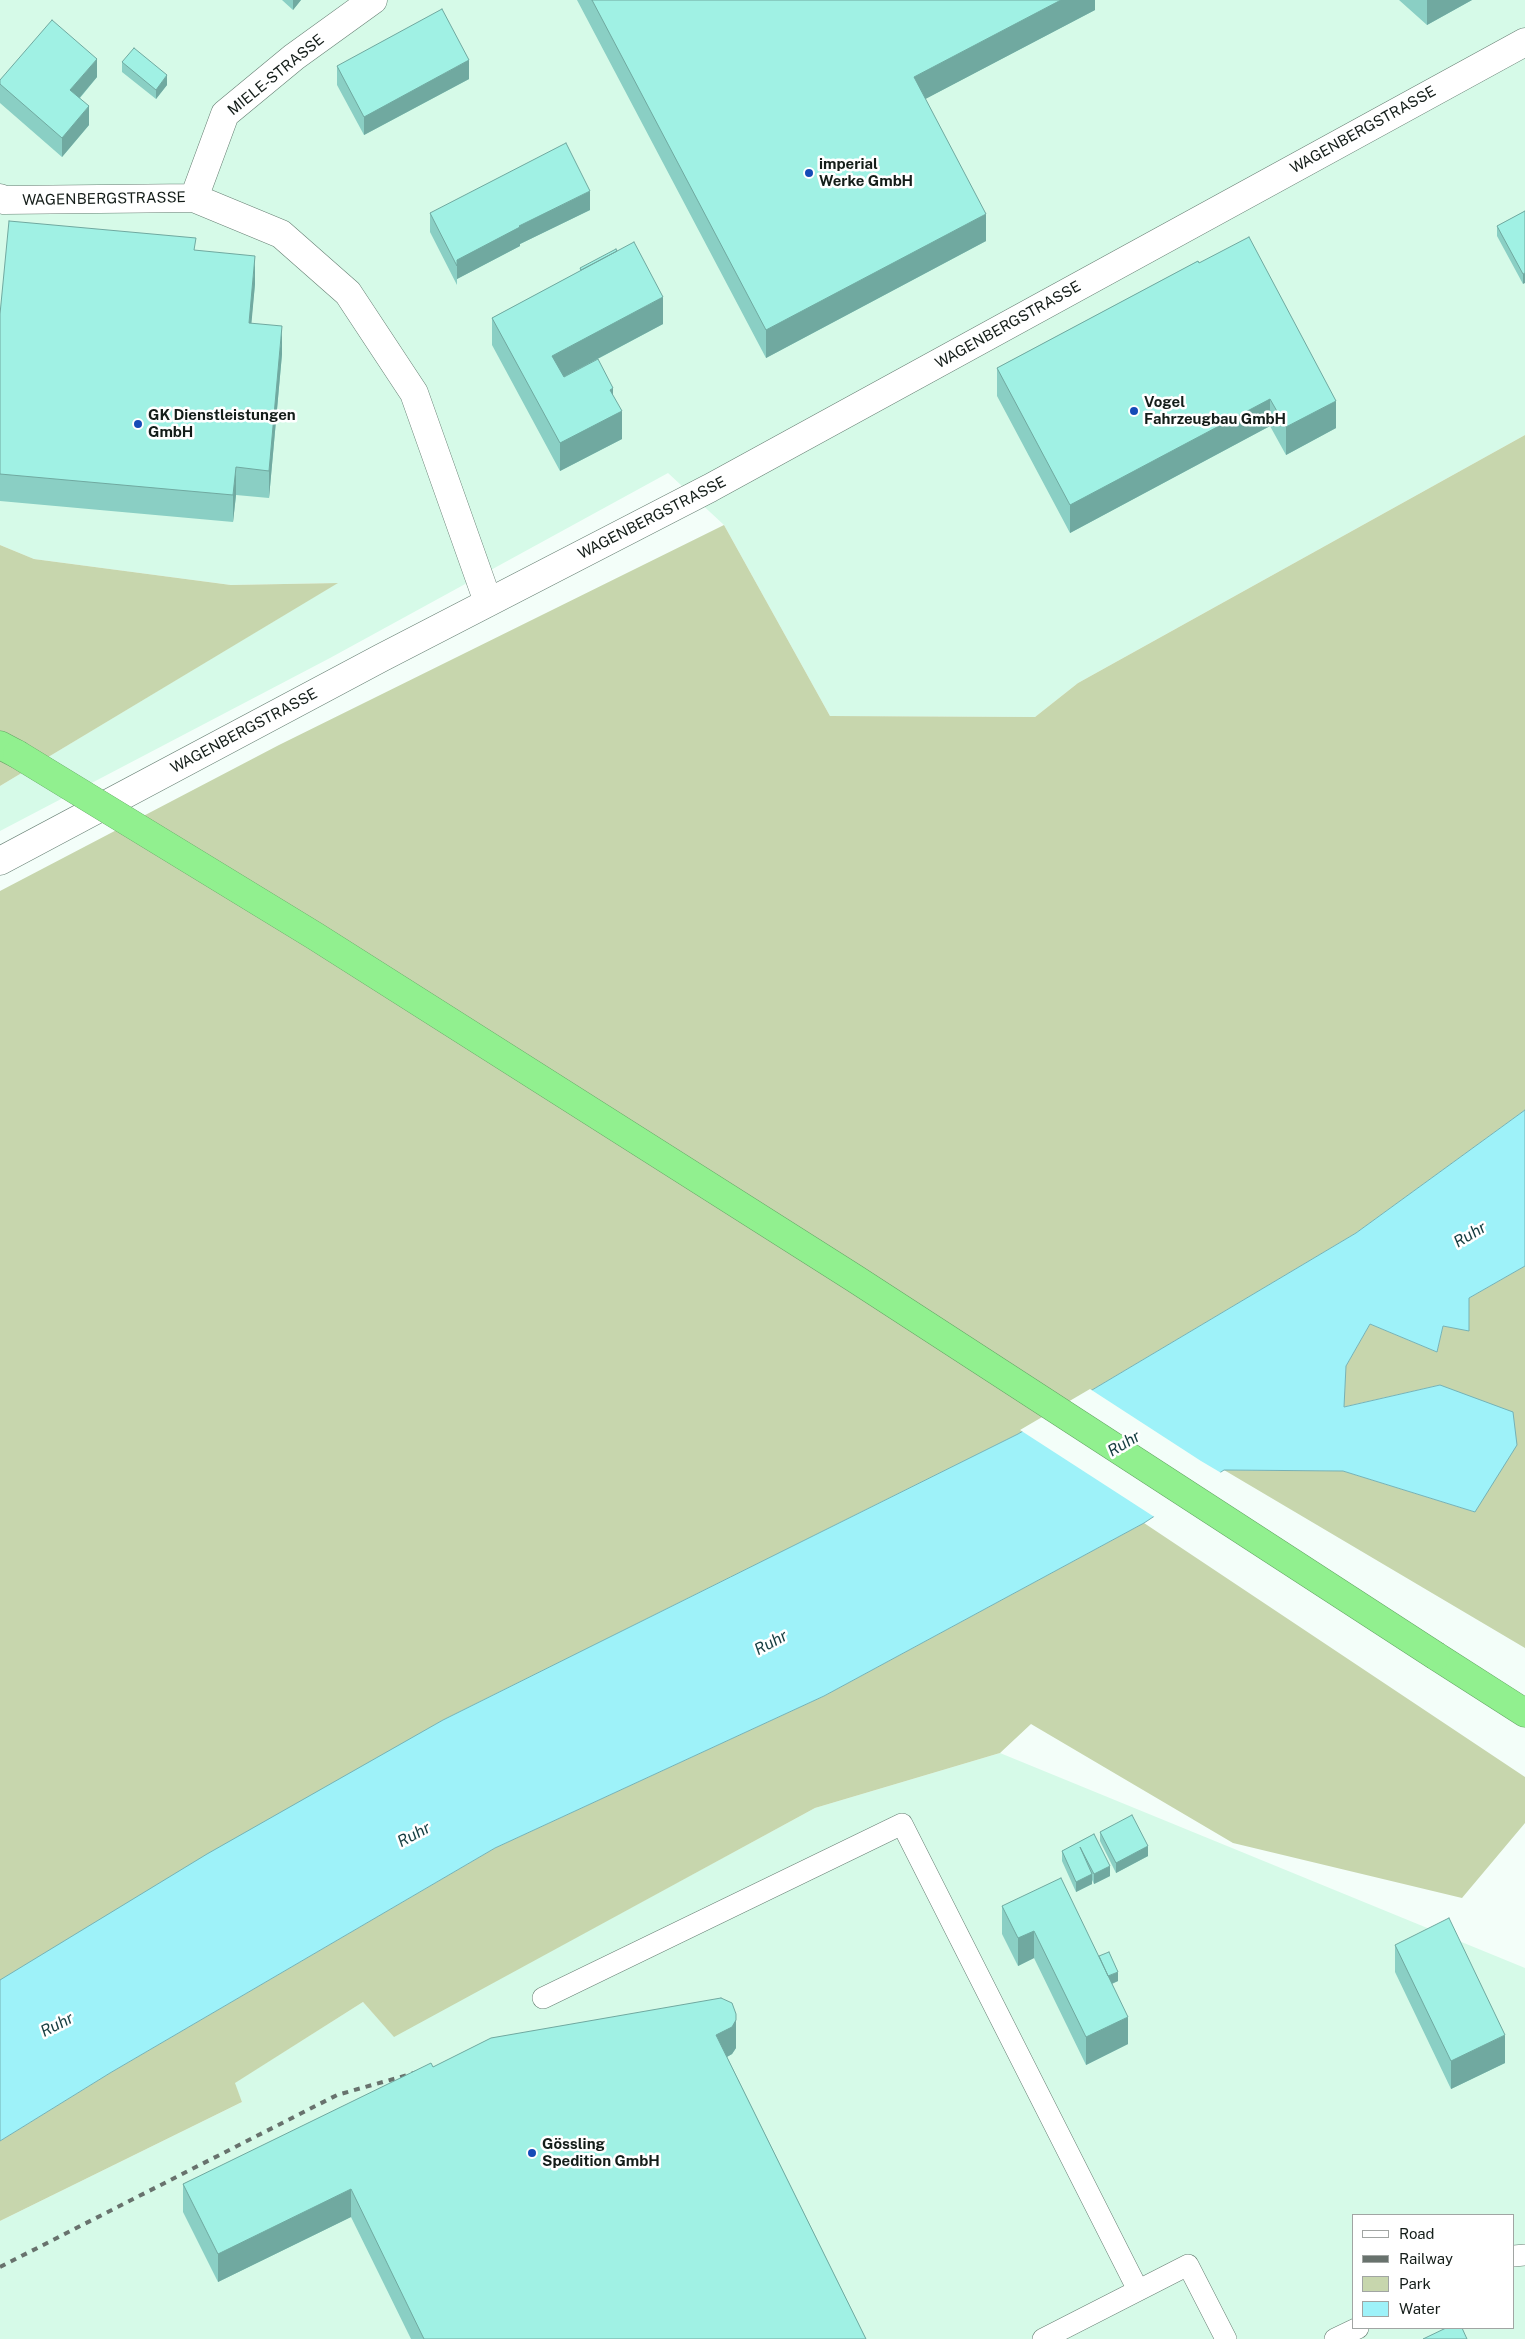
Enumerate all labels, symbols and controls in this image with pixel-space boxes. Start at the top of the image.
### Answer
street label: MIELE-STRASSE [224,31,328,119]
street label: WAGENBERGSTRASSE [1287,82,1439,178]
place label: imperial Werke GmbH [819,155,913,190]
marker: imperial Werke GmbH [803,167,815,179]
street label: WAGENBERGSTRASSE [22,189,186,209]
street label: WAGENBERGSTRASSE [932,277,1084,373]
place label: Vogel Fahrzeugbau GmbH [1144,393,1286,428]
marker: Vogel Fahrzeugbau GmbH [1128,405,1140,417]
place label: GK Dienstleistungen GmbH [148,406,296,441]
marker: GK Dienstleistungen GmbH [132,418,144,430]
street label: WAGENBERGSTRASSE [575,473,729,563]
street label: WAGENBERGSTRASSE [167,685,321,777]
water label: Ruhr [1450,1218,1490,1252]
water label: Ruhr [1104,1427,1144,1461]
water label: Ruhr [751,1626,791,1660]
water label: Ruhr [394,1818,434,1852]
water label: Ruhr [37,2009,77,2041]
place label: Gössling Spedition GmbH [542,2135,660,2170]
marker: Gössling Spedition GmbH [526,2147,538,2159]
legend [1352,2214,1515,2329]
text: Road [1399,2225,1435,2242]
text: Railway [1399,2250,1453,2267]
text: Park [1399,2275,1431,2292]
text: Water [1399,2300,1441,2317]

